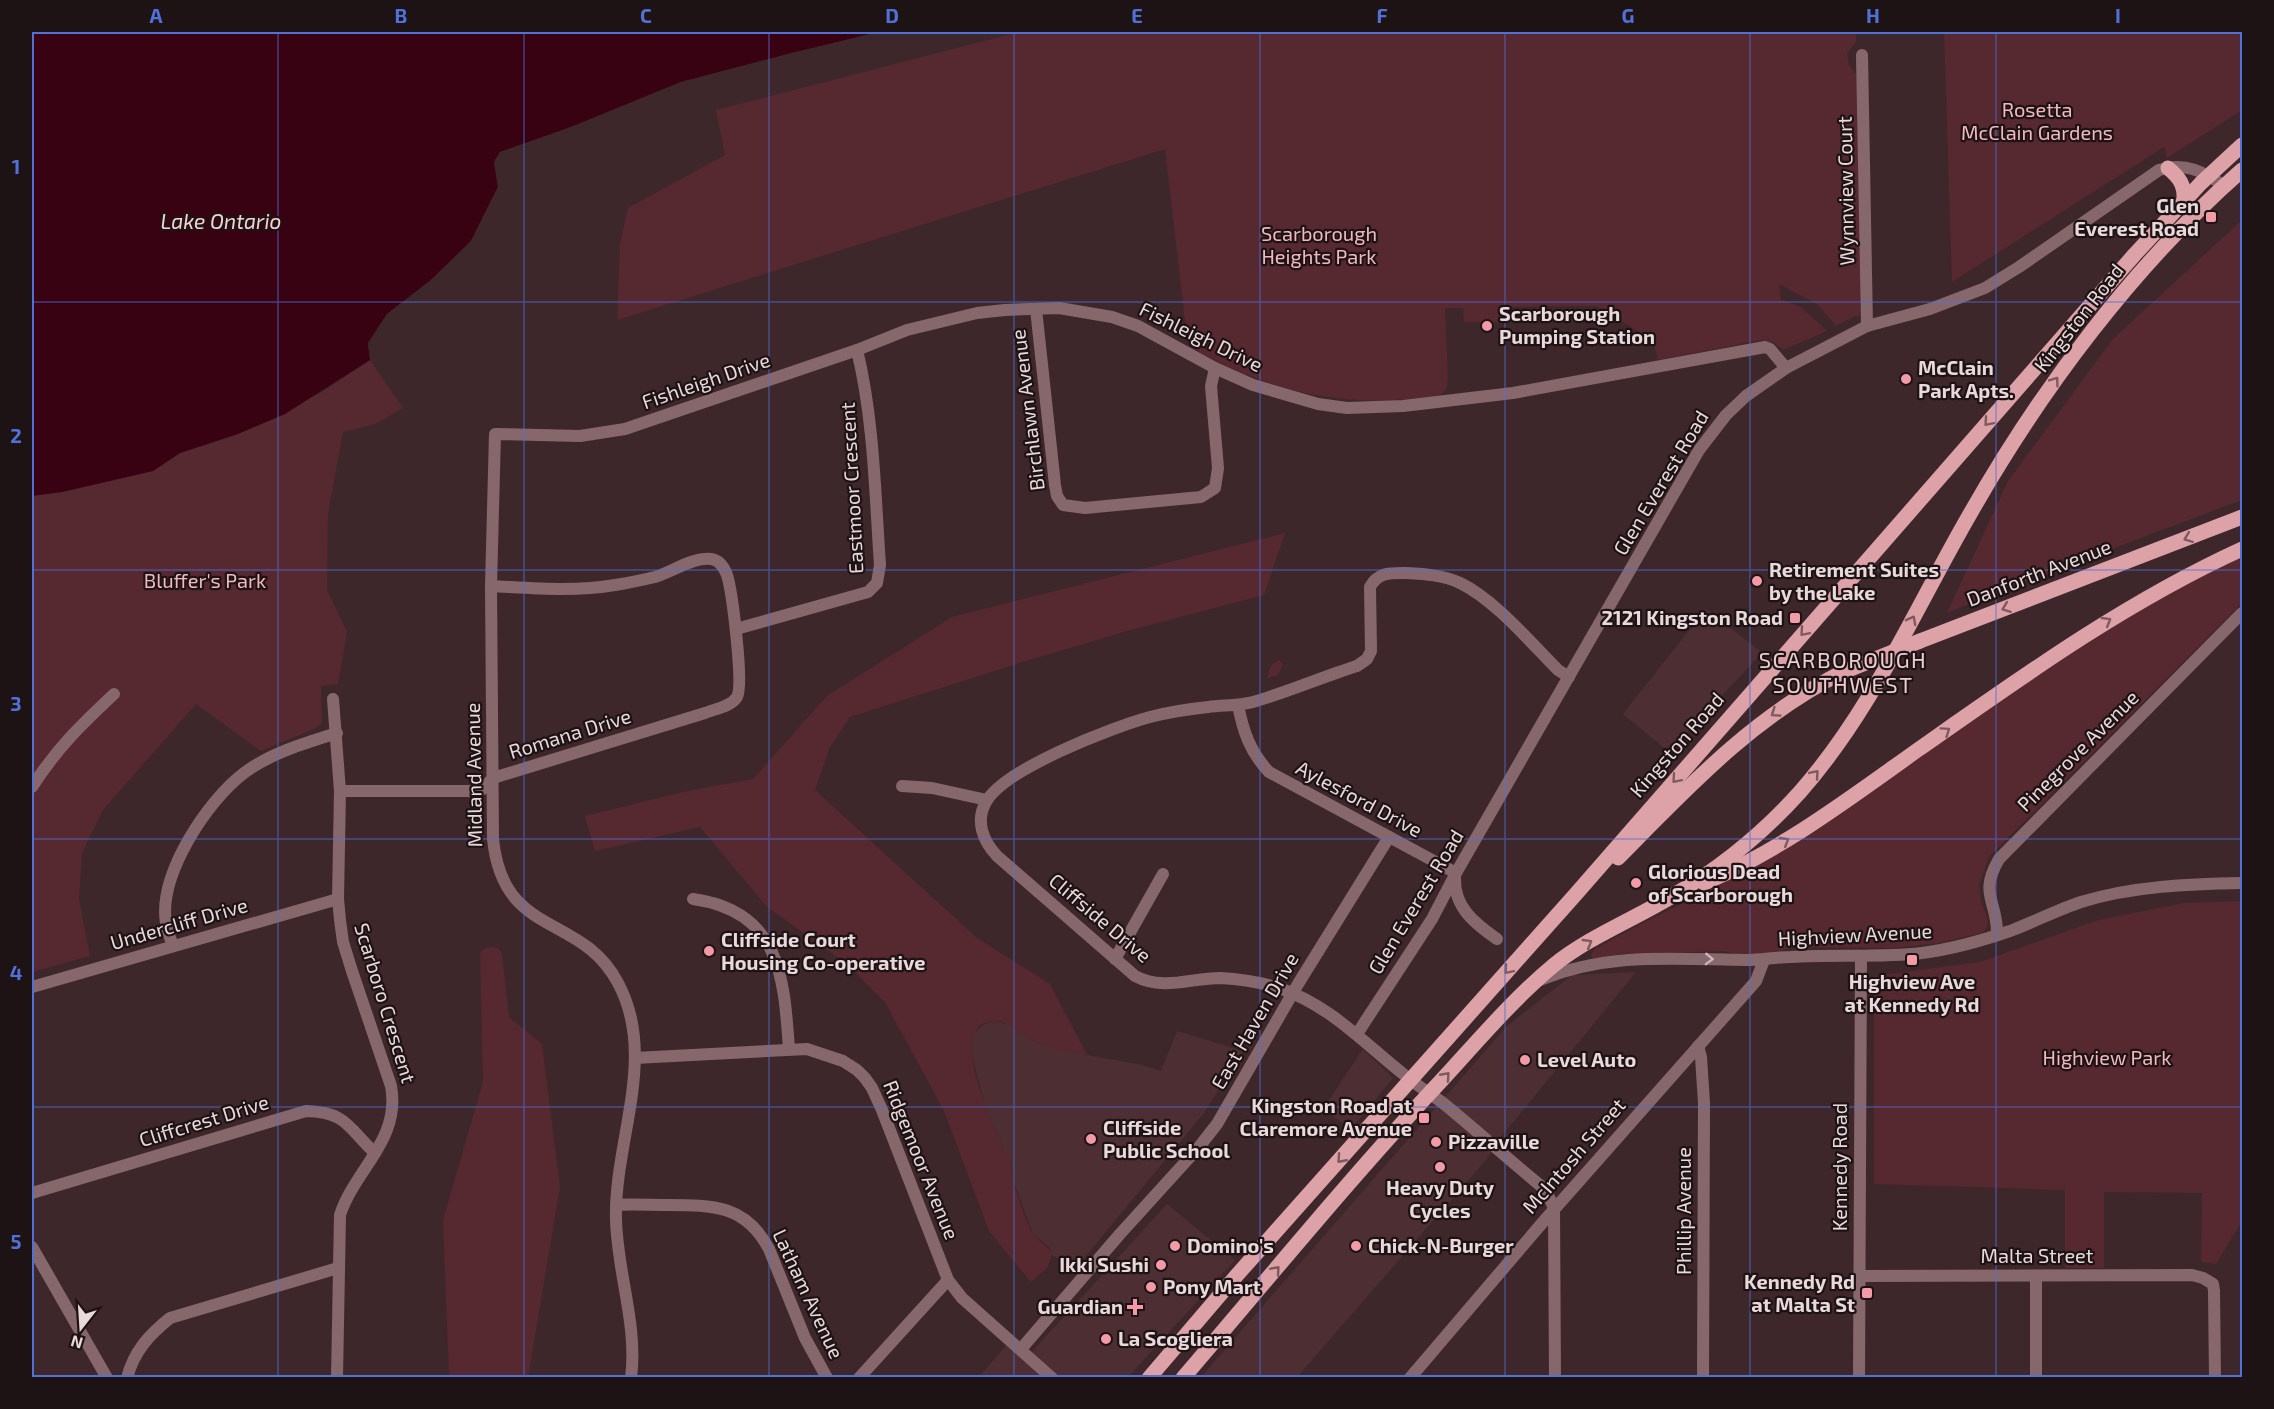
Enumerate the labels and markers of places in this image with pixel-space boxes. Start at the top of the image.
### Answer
place label: Glen Everest Road [2074,193,2199,240]
marker: Glen Everest Road [2204,210,2218,224]
place label: Scarborough Pumping Station [1499,301,1655,348]
marker: Scarborough Pumping Station [1480,319,1494,333]
place label: McClain Park Apts. [1918,355,2014,402]
marker: McClain Park Apts. [1899,372,1913,386]
place label: Retirement Suites by the Lake [1769,557,1939,605]
marker: Retirement Suites by the Lake [1750,574,1764,588]
place label: 2121 Kingston Road [1601,605,1783,629]
marker: 2121 Kingston Road [1788,611,1802,625]
place label: Glorious Dead of Scarborough [1648,859,1793,906]
marker: Glorious Dead of Scarborough [1629,876,1643,890]
place label: Cliffside Court Housing Co-operative [721,927,926,974]
marker: Cliffside Court Housing Co-operative [702,944,716,958]
marker: Highview Ave at Kennedy Rd [1905,953,1919,967]
place label: Highview Ave at Kennedy Rd [1845,969,1979,1017]
place label: Level Auto [1537,1047,1636,1071]
marker: Level Auto [1518,1053,1532,1067]
place label: Kingston Road at Claremore Avenue [1239,1093,1412,1140]
marker: Kingston Road at Claremore Avenue [1417,1111,1431,1125]
place label: Cliffside Public School [1103,1115,1230,1162]
place label: Pizzaville [1448,1129,1539,1153]
marker: Cliffside Public School [1084,1132,1098,1146]
marker: Pizzaville [1429,1135,1443,1149]
marker: Heavy Duty Cycles [1433,1160,1447,1174]
place label: Heavy Duty Cycles [1386,1175,1495,1223]
place label: Domino's [1187,1233,1274,1257]
place label: Chick-N-Burger [1368,1233,1514,1257]
marker: Domino's [1168,1239,1182,1253]
marker: Chick-N-Burger [1349,1239,1363,1253]
place label: Ikki Sushi [1059,1252,1149,1276]
marker: Ikki Sushi [1154,1258,1168,1272]
place label: Kennedy Rd at Malta St [1744,1269,1855,1316]
place label: Pony Mart [1163,1274,1261,1299]
marker: Pony Mart [1144,1280,1158,1294]
marker: Kennedy Rd at Malta St [1860,1286,1874,1300]
place label: Guardian [1037,1294,1123,1318]
marker: Guardian [1128,1300,1142,1314]
place label: La Scogliera [1118,1326,1233,1350]
marker: La Scogliera [1099,1332,1113,1346]

